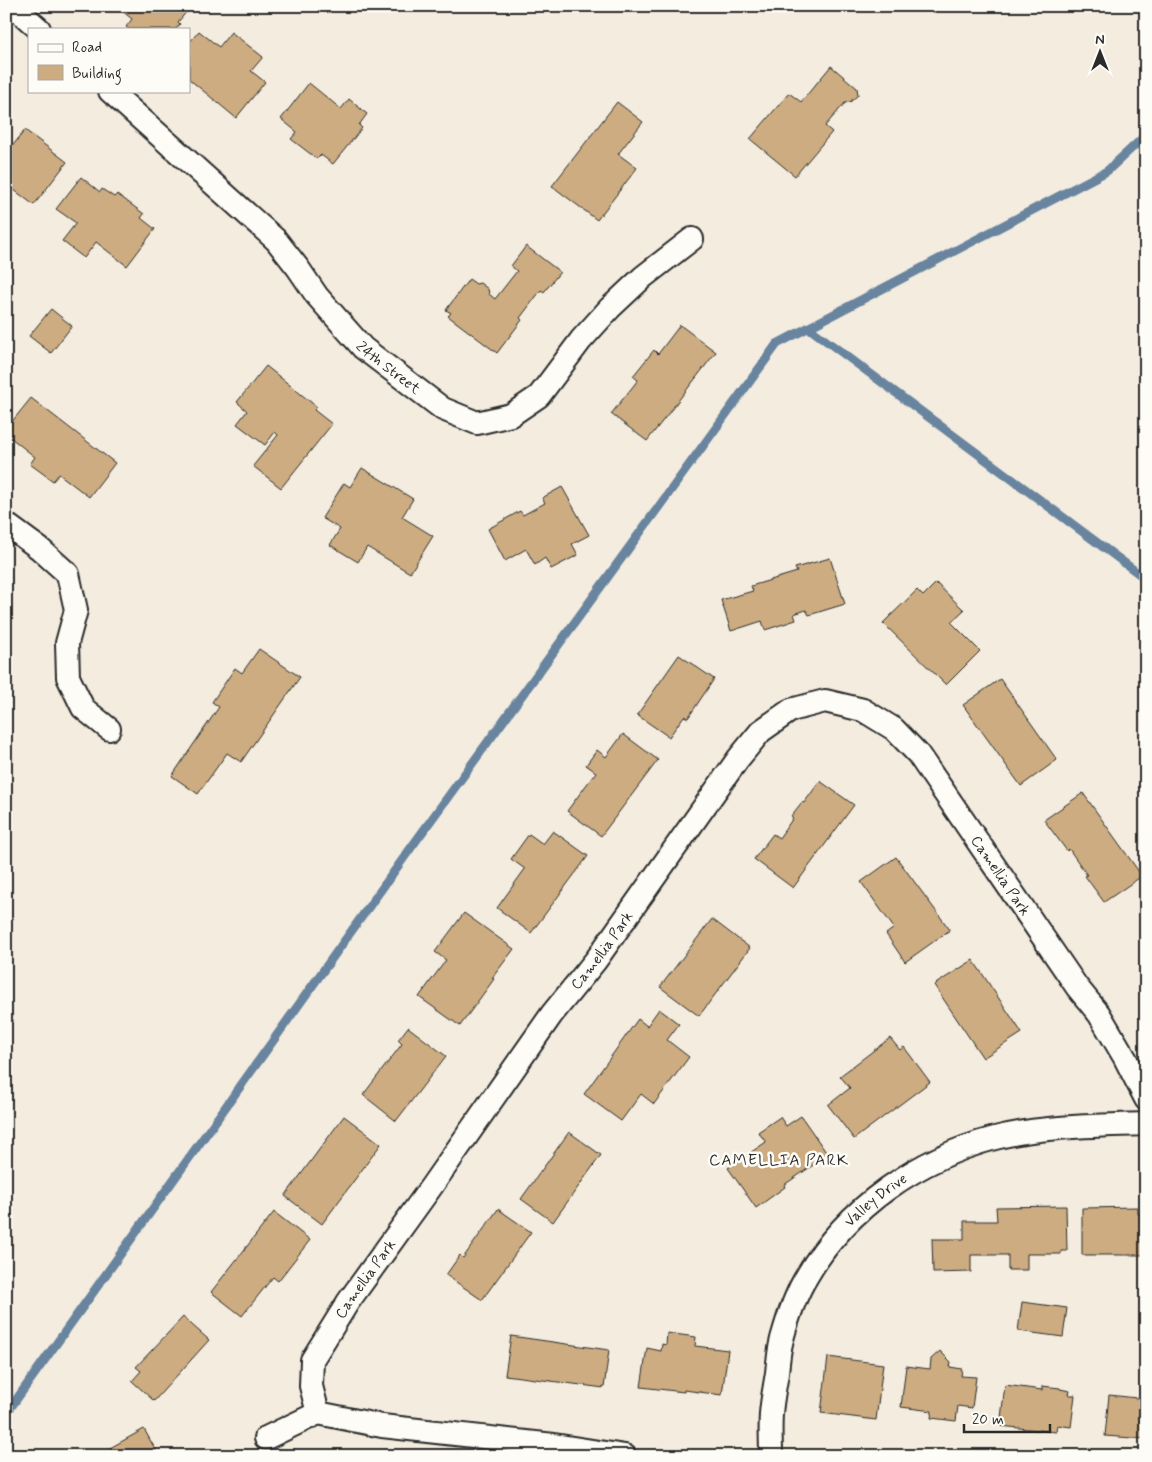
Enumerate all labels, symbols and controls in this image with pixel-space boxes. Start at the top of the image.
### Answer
legend [28,28,190,92]
north arrow [1074,28,1124,78]
text: N [1095,31,1105,49]
text: Road [72,38,102,58]
text: Building [72,64,122,85]
street label: 24th Street [351,338,424,399]
street label: Camellia Park [966,832,1035,920]
street label: Camellia Park [567,908,638,994]
district label: CAMELLIA PARK [709,1150,849,1171]
street label: Valley Drive [840,1169,911,1232]
street label: Camellia Park [331,1236,401,1323]
scale bar [964,1402,1051,1434]
text: 20 m [972,1410,1004,1430]

